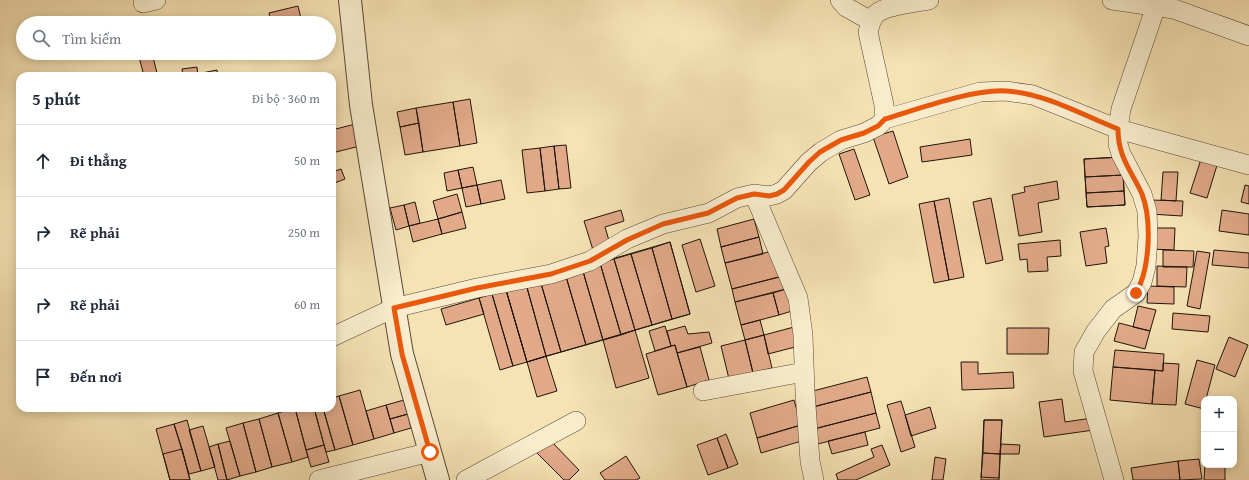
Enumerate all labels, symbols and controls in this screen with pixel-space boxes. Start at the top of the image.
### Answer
search box [16,16,336,60]
icon: search [30,27,52,49]
text: Tìm kiếm [62,28,121,49]
text: 5 phút [32,86,80,111]
text: Đi bộ · 360 m [252,89,320,108]
icon: ahead [32,150,54,172]
text: Đi thẳng [70,150,127,171]
text: 50 m [294,151,320,170]
icon: right [32,222,54,244]
text: Rẽ phải [70,222,120,243]
text: 250 m [288,223,320,242]
route end [1127,284,1145,302]
icon: right [32,294,54,316]
text: Rẽ phải [70,294,120,315]
text: 60 m [294,295,320,314]
icon: arrive [32,366,54,388]
text: Đến nơi [70,366,122,387]
map controls [1201,396,1237,468]
button: + [1201,396,1237,432]
button: − [1201,432,1237,468]
route start [421,443,439,461]

